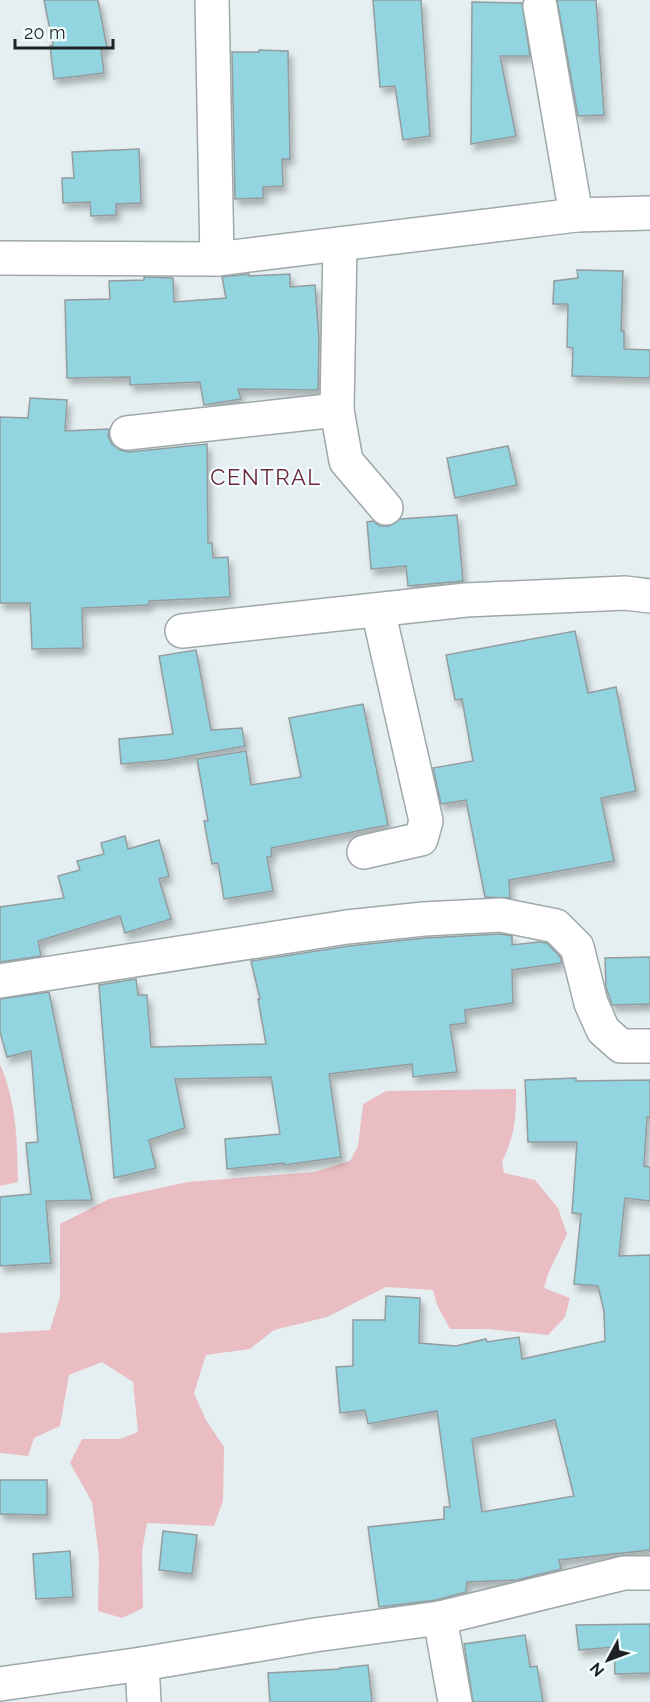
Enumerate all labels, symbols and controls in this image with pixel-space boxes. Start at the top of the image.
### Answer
scale bar [15,12,112,50]
text: 20 m [24,22,66,43]
district label: CENTRAL [210,464,322,490]
north arrow [578,1630,638,1690]
text: N [586,1659,608,1680]

